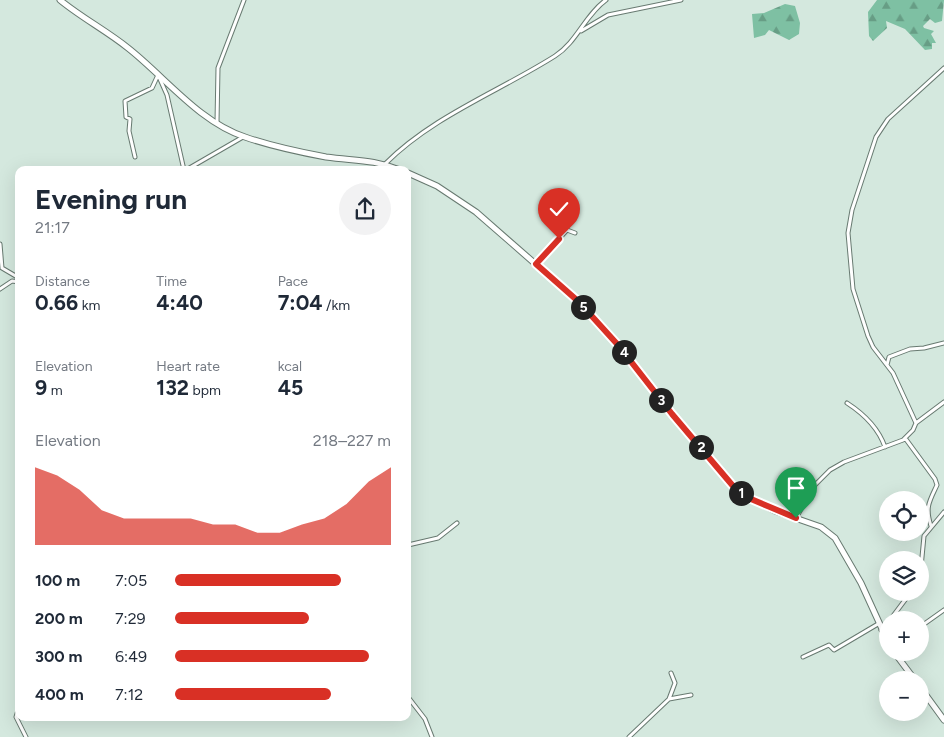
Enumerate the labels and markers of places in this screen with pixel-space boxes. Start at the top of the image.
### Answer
pin [538,188,580,239]
pin: 5 [570,294,596,320]
pin: 4 [612,340,636,364]
pin: 3 [648,388,674,412]
pin: 2 [688,434,714,460]
pin [775,467,817,518]
pin: 1 [728,480,754,506]

